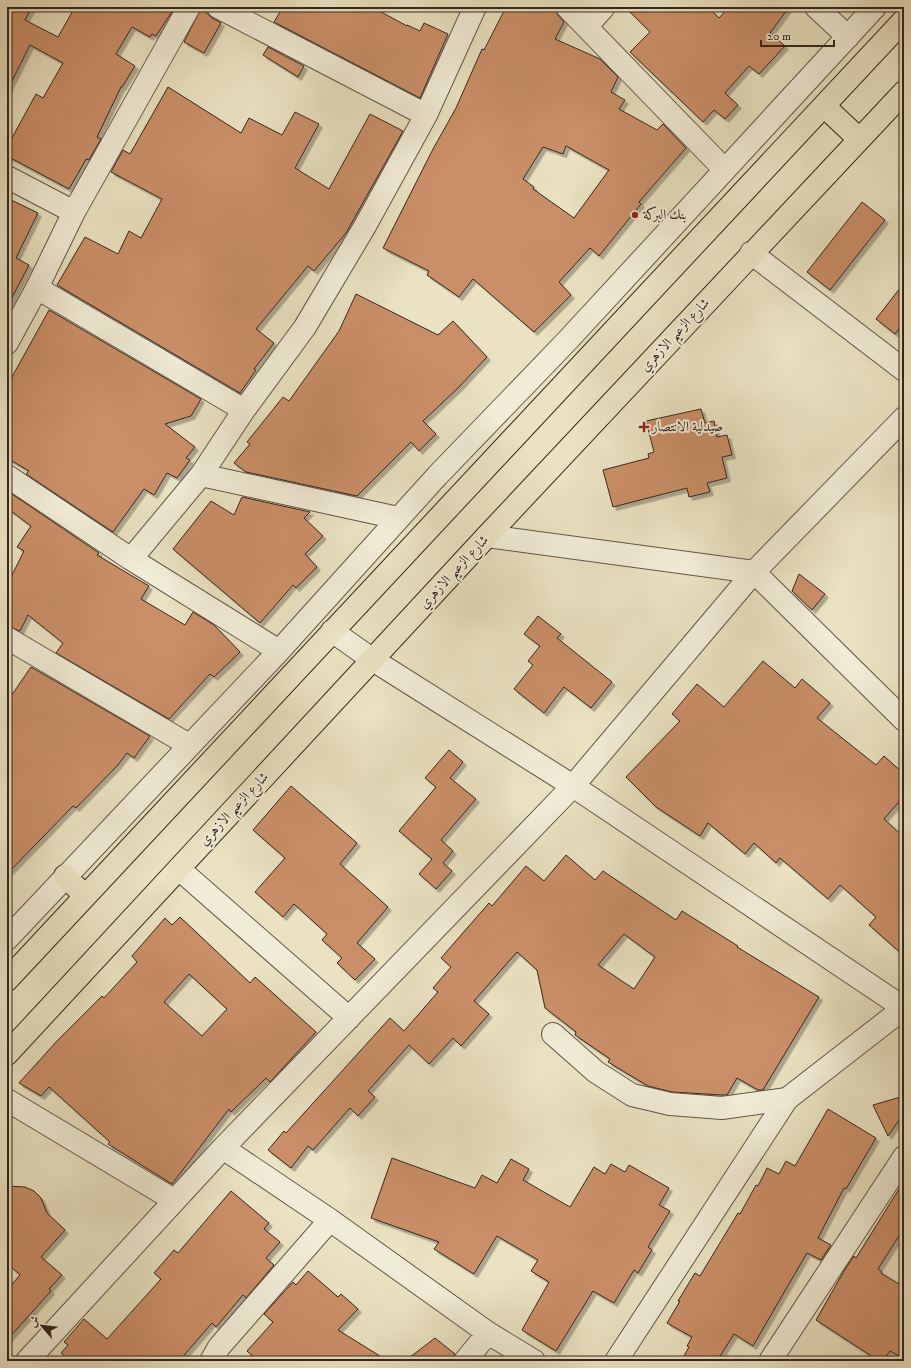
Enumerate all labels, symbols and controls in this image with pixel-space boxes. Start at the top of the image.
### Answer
scale bar [761,22,834,48]
text: 20 m [767,29,791,44]
place label: بنك البركة [642,206,687,224]
marker: بنك البركة [630,210,640,220]
street label: شارع الزعيم الازهري [636,294,717,378]
place label: صيدلية الانتصار [650,418,723,436]
marker: صيدلية الانتصار [639,422,649,432]
street label: شارع الزعيم الازهري [415,531,496,615]
street label: شارع الزعيم الازهري [195,768,276,852]
north arrow [22,1306,62,1346]
text: ش [25,1314,43,1330]

